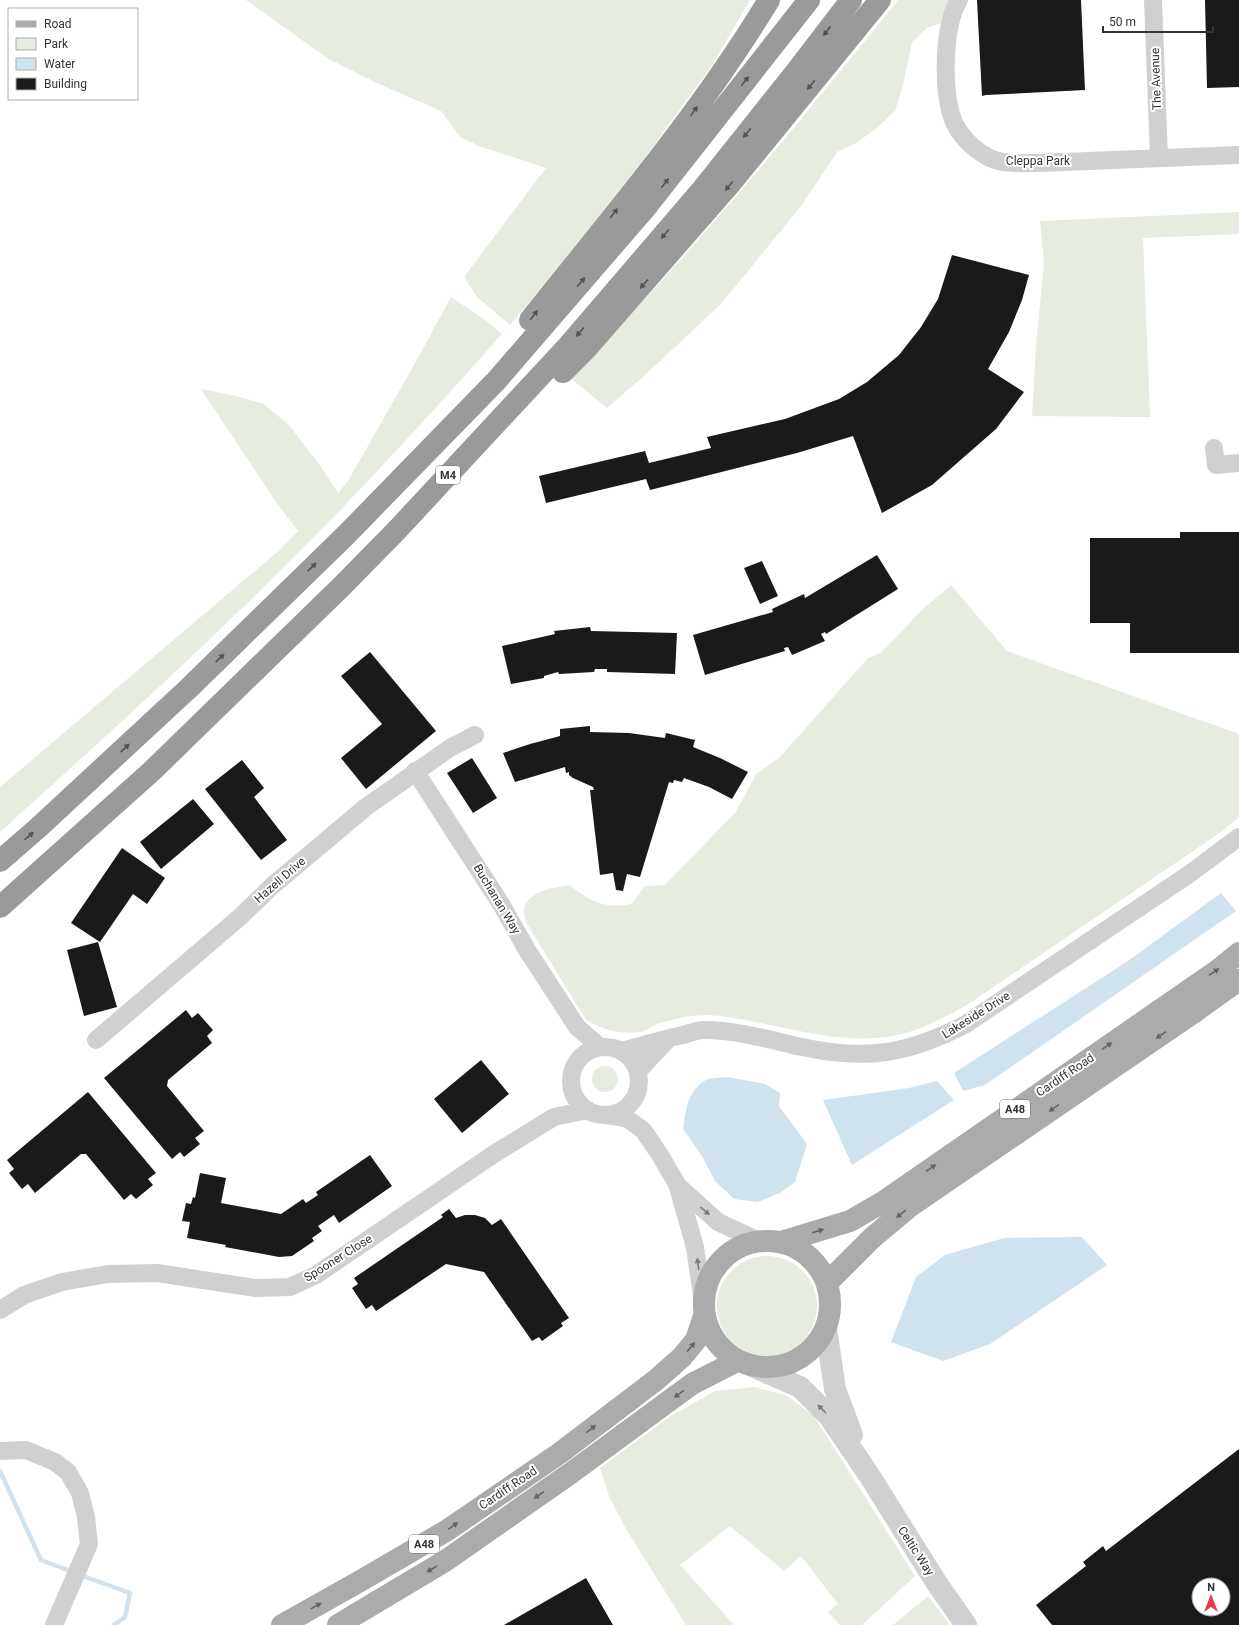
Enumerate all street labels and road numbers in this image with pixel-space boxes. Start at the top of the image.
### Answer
street label: The Avenue [1148,48,1164,110]
street label: Cleppa Park [1006,154,1071,168]
road number: M4 [436,466,460,484]
street label: Hazell Drive [252,854,308,906]
street label: Buchanan Way [471,862,523,937]
street label: Lakeside Drive [939,989,1013,1041]
street label: Cardiff Road [1033,1051,1097,1099]
road number: A48 [1000,1100,1030,1118]
street label: Spooner Close [301,1231,375,1285]
street label: Cardiff Road [476,1464,540,1512]
street label: Celtic Way [895,1524,937,1578]
road number: A48 [409,1535,439,1553]

